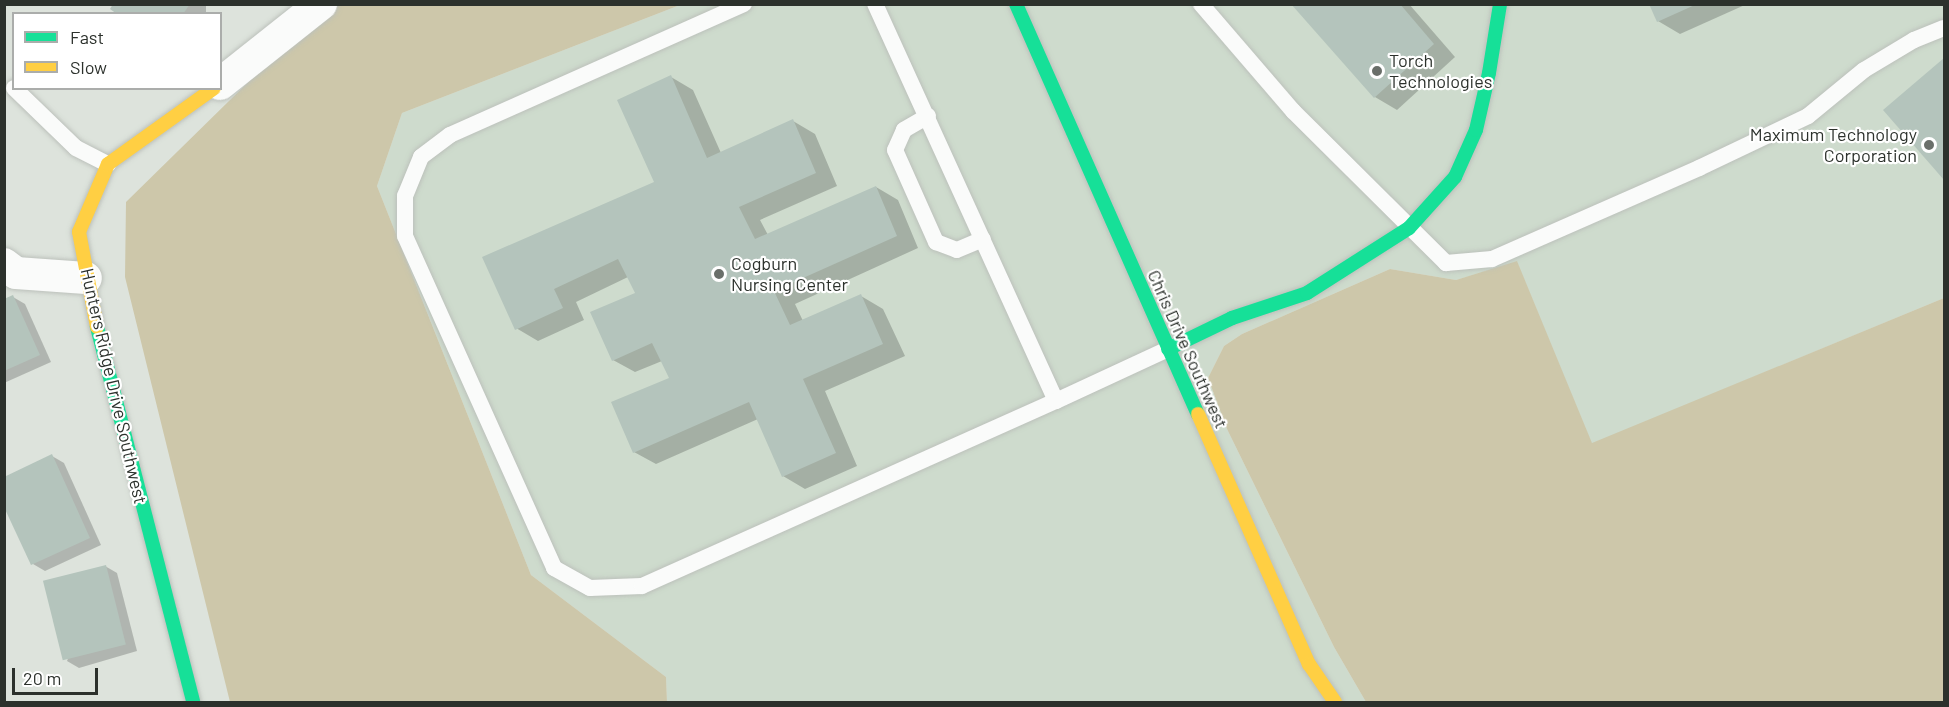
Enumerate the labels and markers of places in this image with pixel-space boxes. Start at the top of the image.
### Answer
place label: Torch Technologies [1389,50,1492,92]
marker: Torch Technologies [1370,64,1384,78]
place label: Maximum Technology Corporation [1750,124,1917,166]
marker: Maximum Technology Corporation [1922,138,1936,152]
place label: Cogburn Nursing Center [731,253,848,296]
marker: Cogburn Nursing Center [712,267,726,281]

